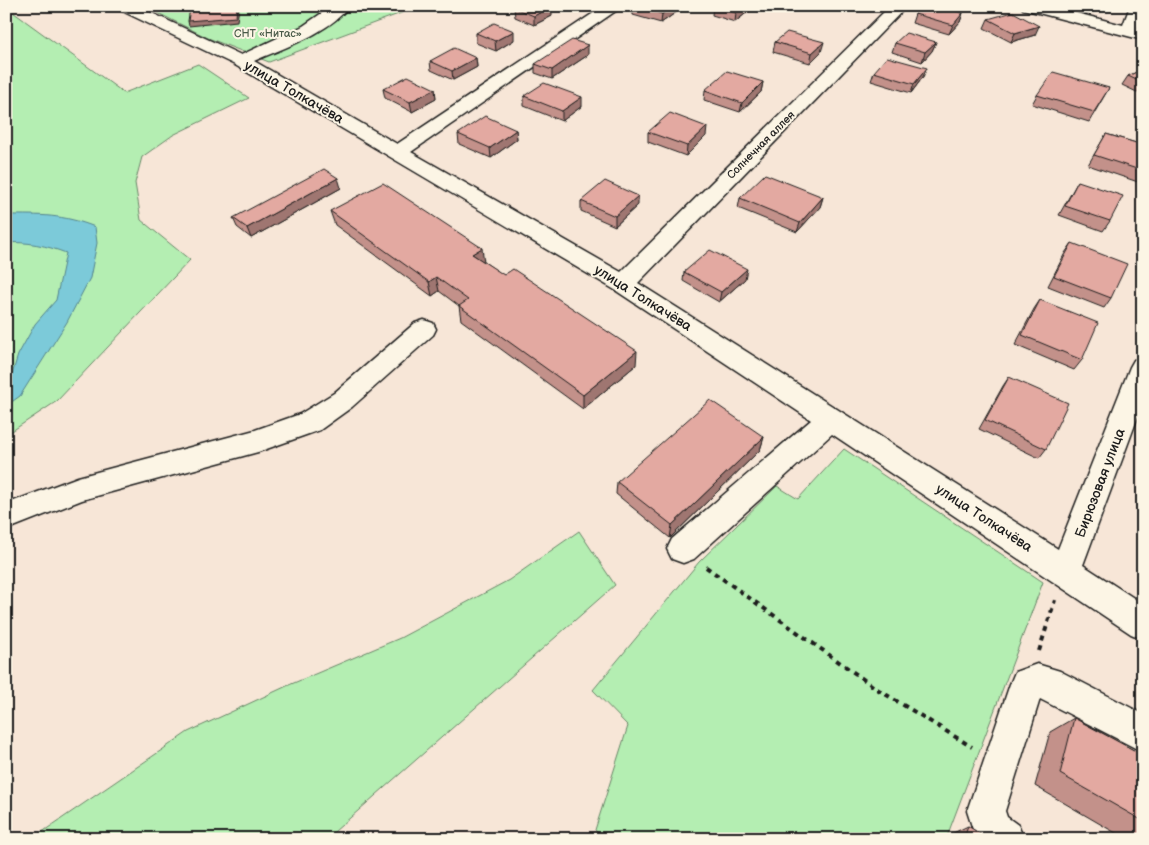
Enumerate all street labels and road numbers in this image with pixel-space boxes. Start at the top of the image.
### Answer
street label: улица Толкачёва [241,57,347,128]
street label: Солнечная аллея [724,108,798,182]
street label: улица Толкачёва [591,261,696,335]
street label: Бирюзовая улица [1071,425,1129,540]
street label: улица Толкачёва [932,480,1036,556]

